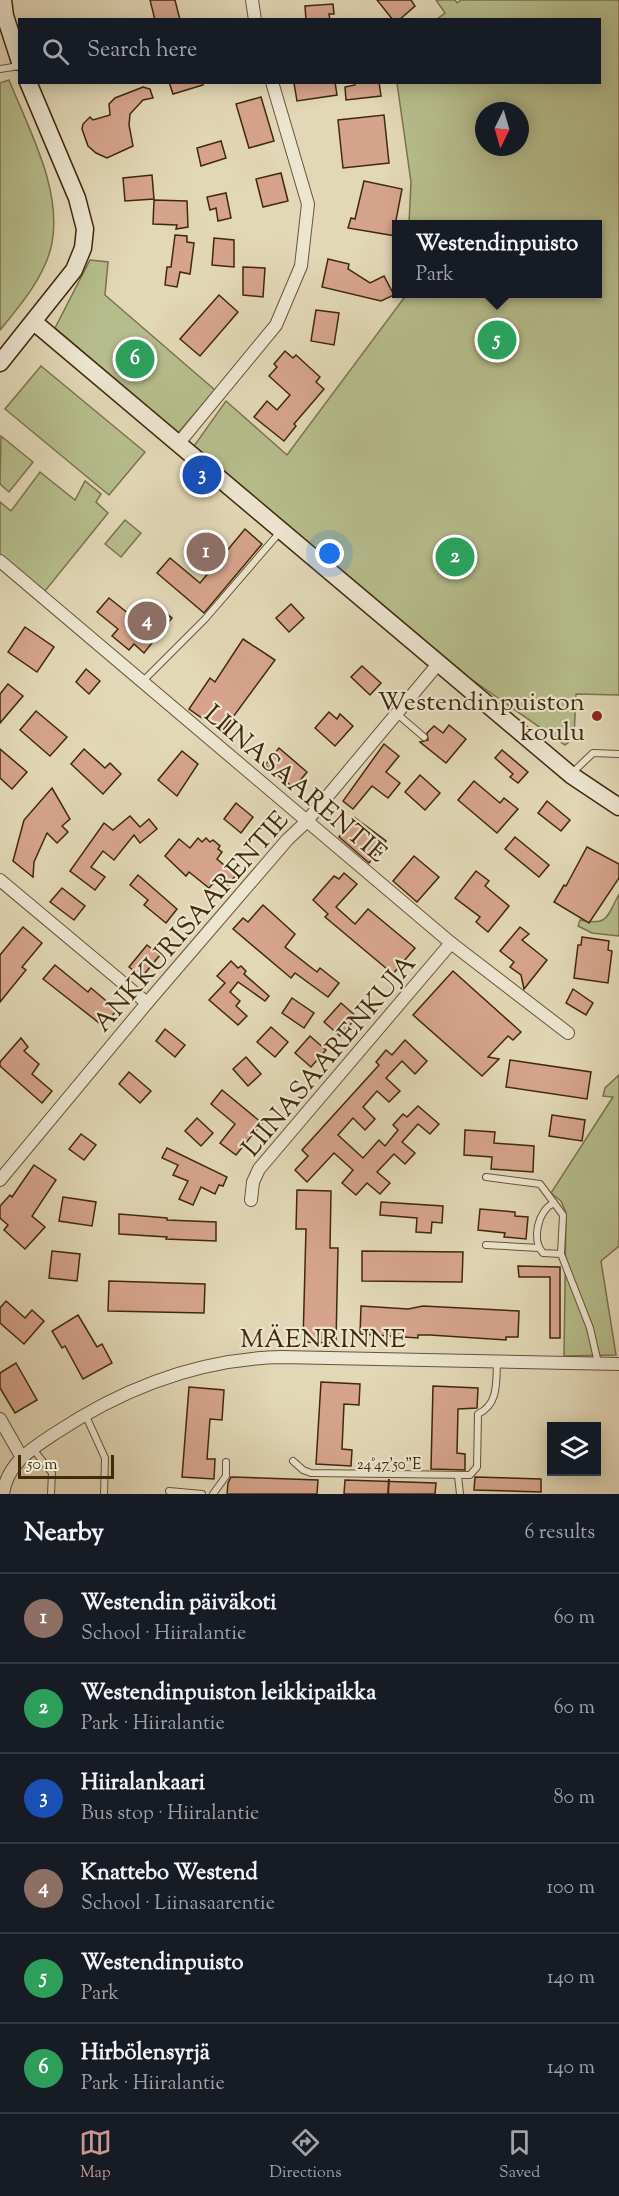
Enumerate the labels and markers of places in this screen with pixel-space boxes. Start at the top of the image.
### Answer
pin: 5 [478,318,516,362]
pin: 6 [116,336,154,382]
pin: 3 [182,452,222,498]
pin: 1 [186,530,226,574]
pin: 2 [436,534,474,580]
pin: 4 [128,598,166,644]
place label: Westendinpuiston koulu [378,685,585,752]
marker: Westendinpuiston koulu [590,709,604,723]

